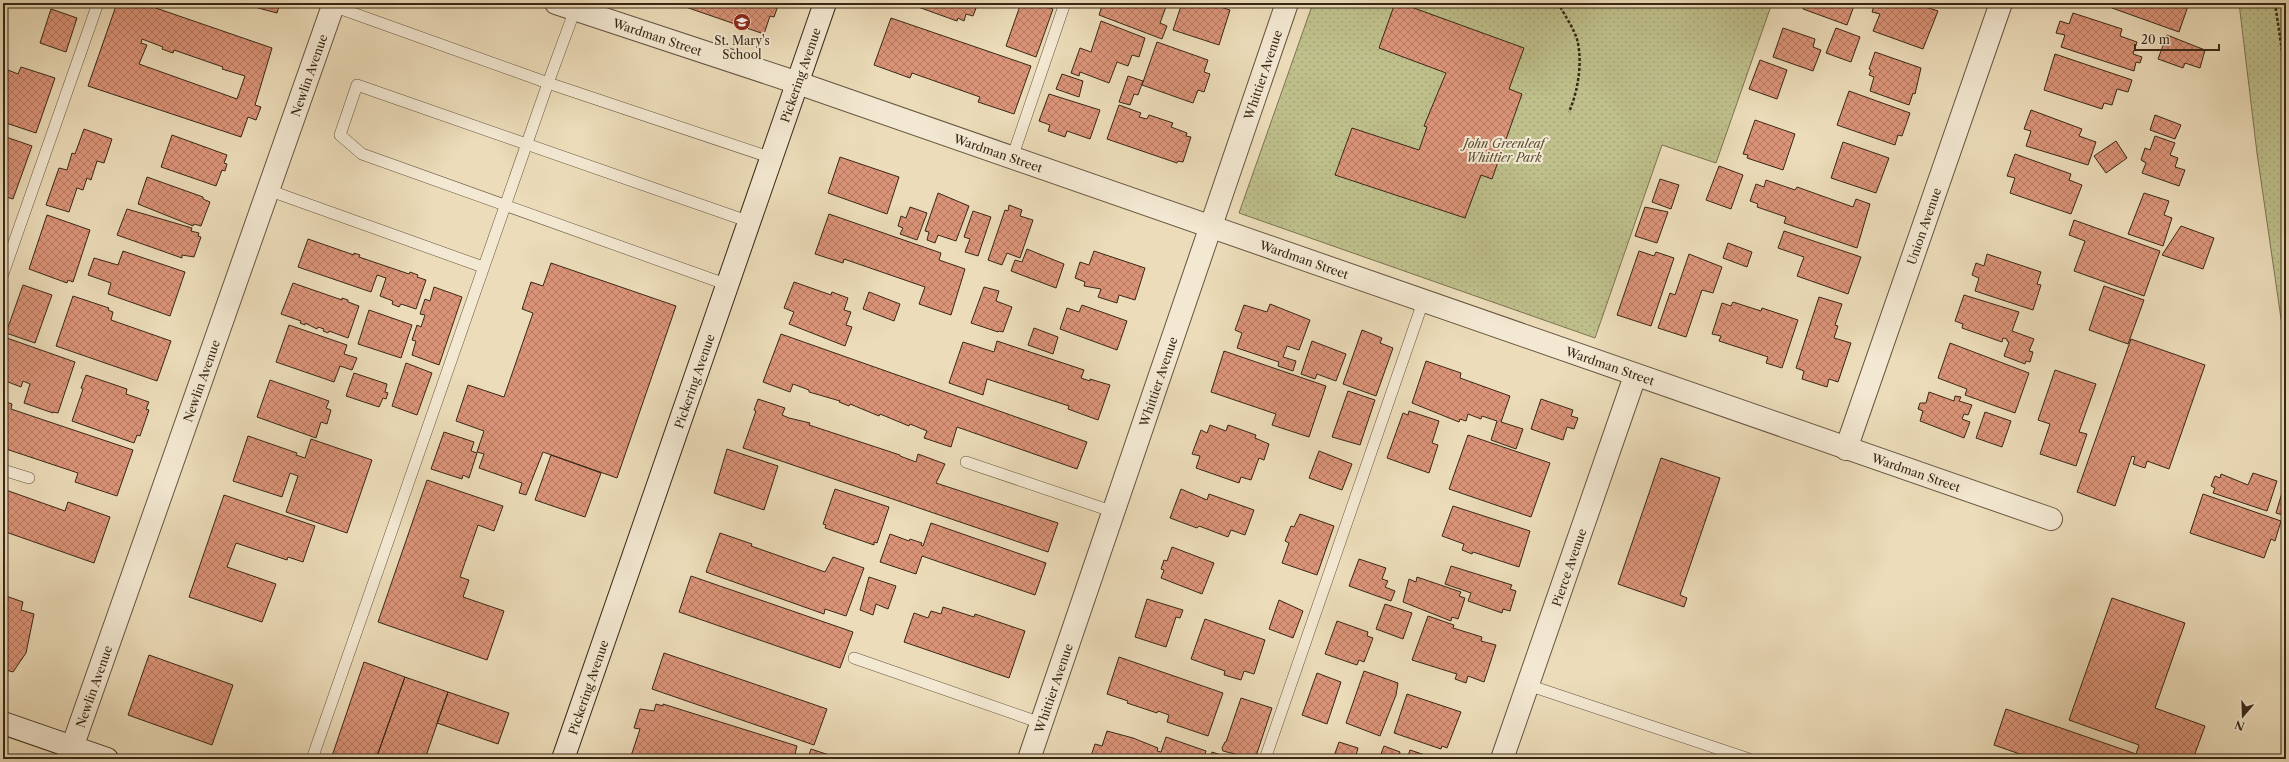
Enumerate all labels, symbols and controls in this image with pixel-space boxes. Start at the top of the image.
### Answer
school or university icon: St. Mary's School [732,12,752,32]
street label: Wardman Street [610,15,705,59]
street label: Pickering Avenue [777,25,823,124]
scale bar [2135,26,2219,52]
street label: Whittier Avenue [1240,28,1285,122]
street label: Newlin Avenue [287,32,330,118]
text: 20 m [2141,32,2170,47]
place label: St. Mary's School [714,33,770,62]
street label: Wardman Street [951,130,1045,175]
park label: John Greenleaf Whittier Park [1460,136,1549,165]
street label: Union Avenue [1903,185,1944,267]
street label: Wardman Street [1257,237,1351,282]
street label: Pickering Avenue [671,332,717,430]
street label: Whittier Avenue [1135,334,1180,429]
street label: Newlin Avenue [180,337,223,424]
street label: Wardman Street [1563,343,1657,388]
street label: Wardman Street [1869,449,1963,495]
street label: Pierce Avenue [1548,526,1589,608]
street label: Pickering Avenue [565,638,611,736]
street label: Whittier Avenue [1031,641,1076,736]
street label: Newlin Avenue [72,643,115,730]
north arrow [2223,696,2263,736]
text: N [2233,717,2247,734]

